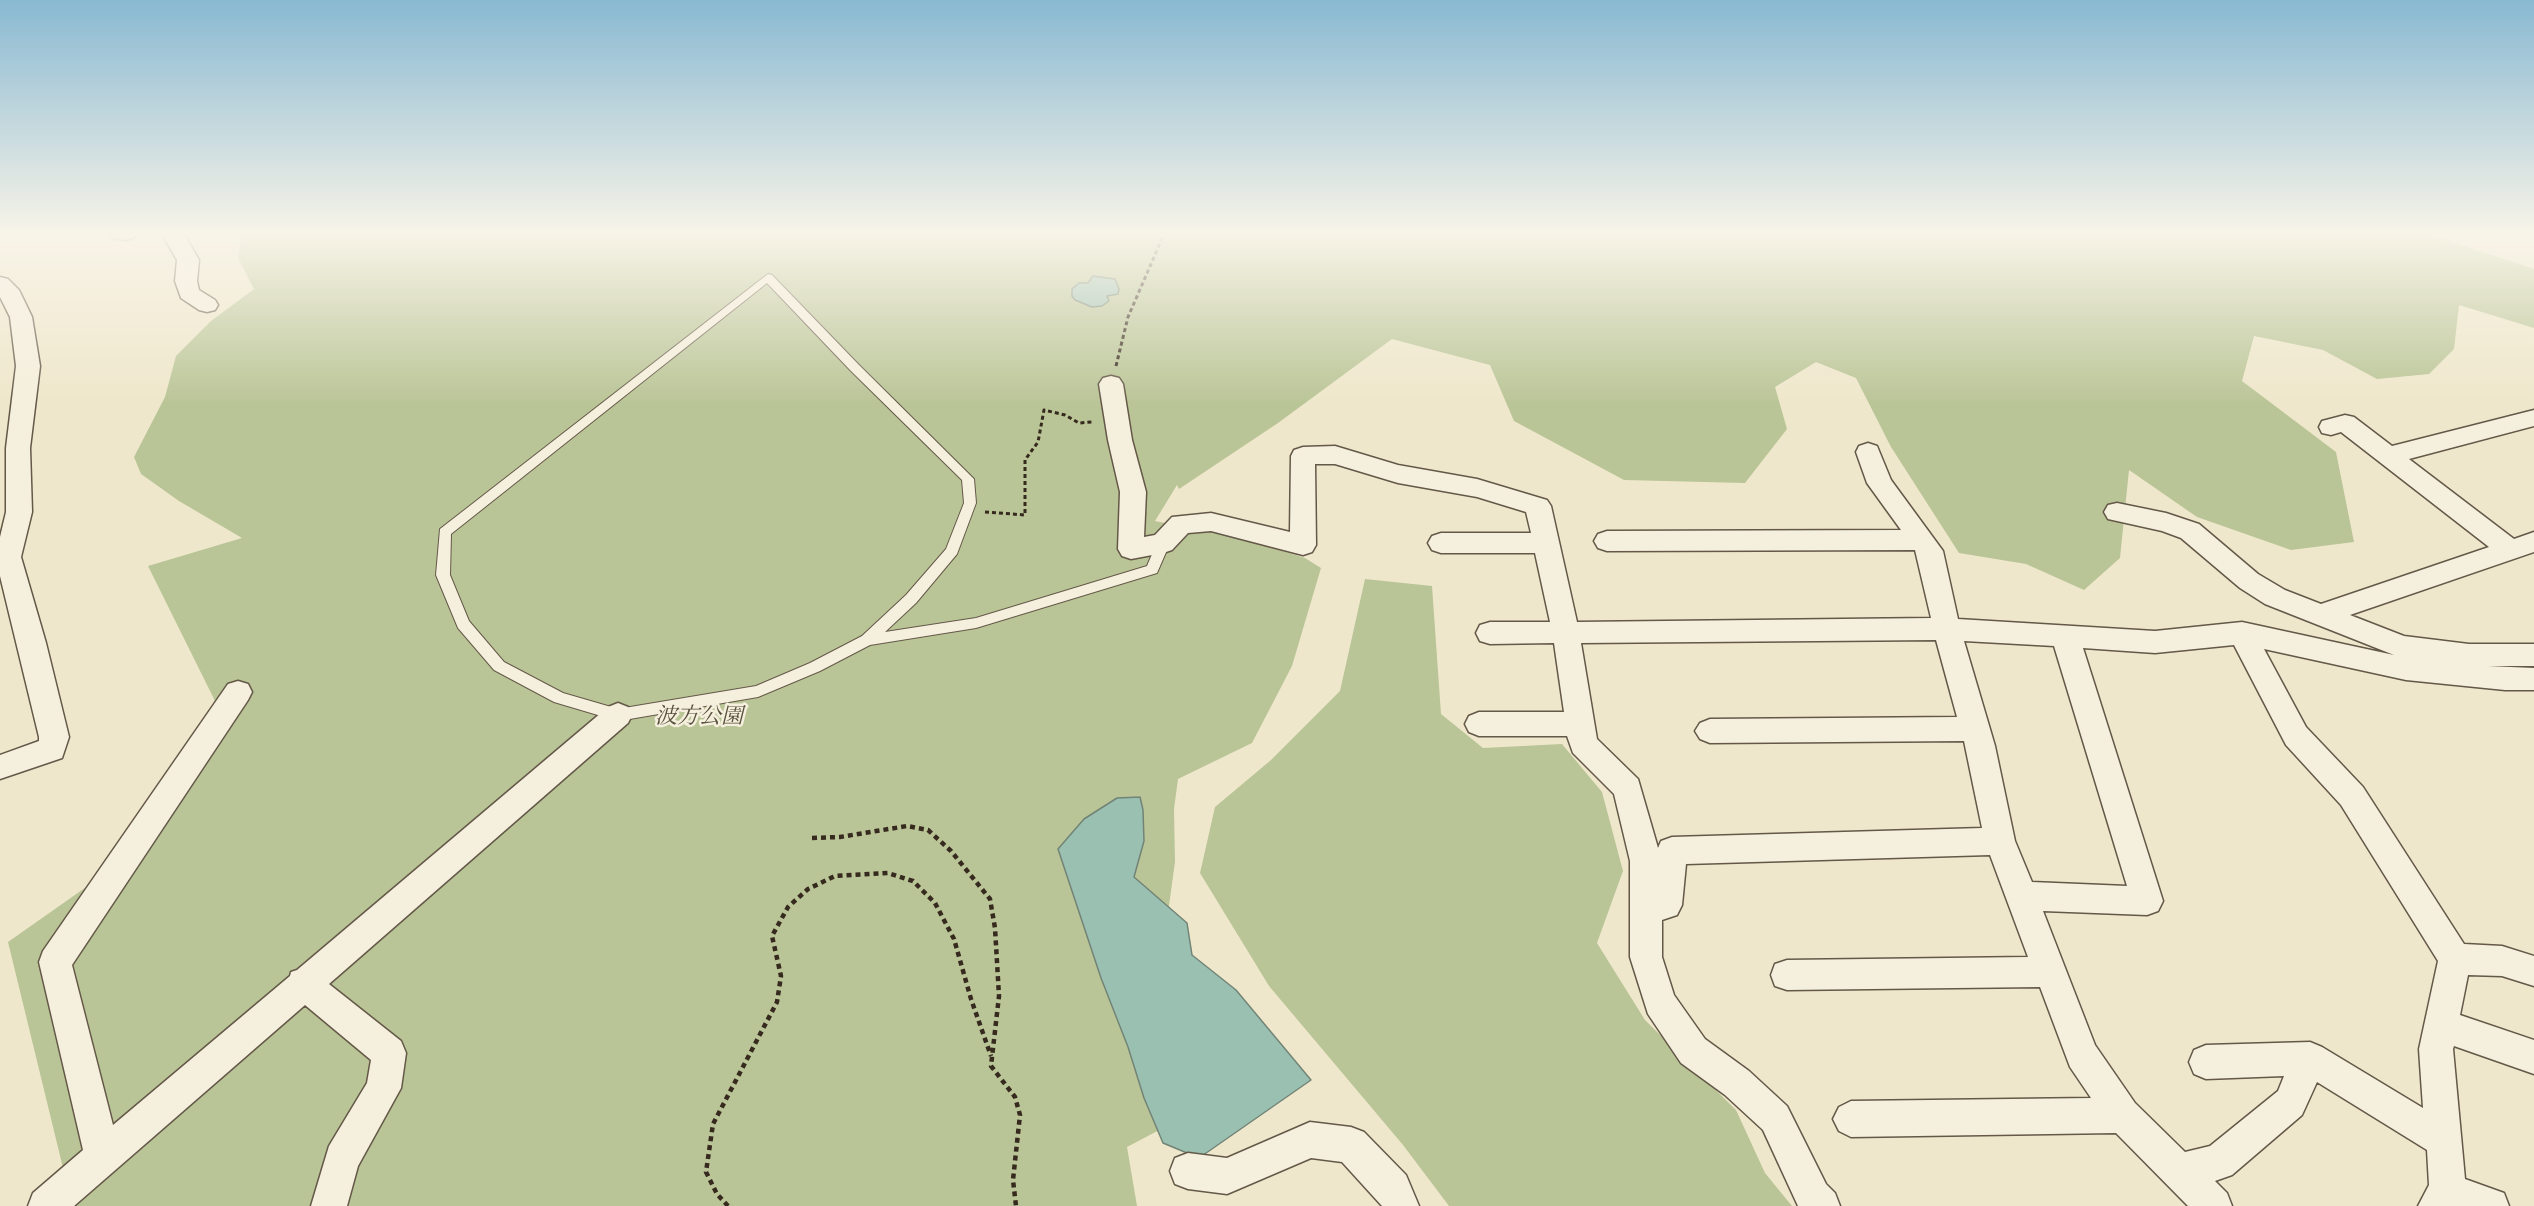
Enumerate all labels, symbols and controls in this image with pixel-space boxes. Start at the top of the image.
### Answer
park label: 波方公園 [655,705,743,731]

